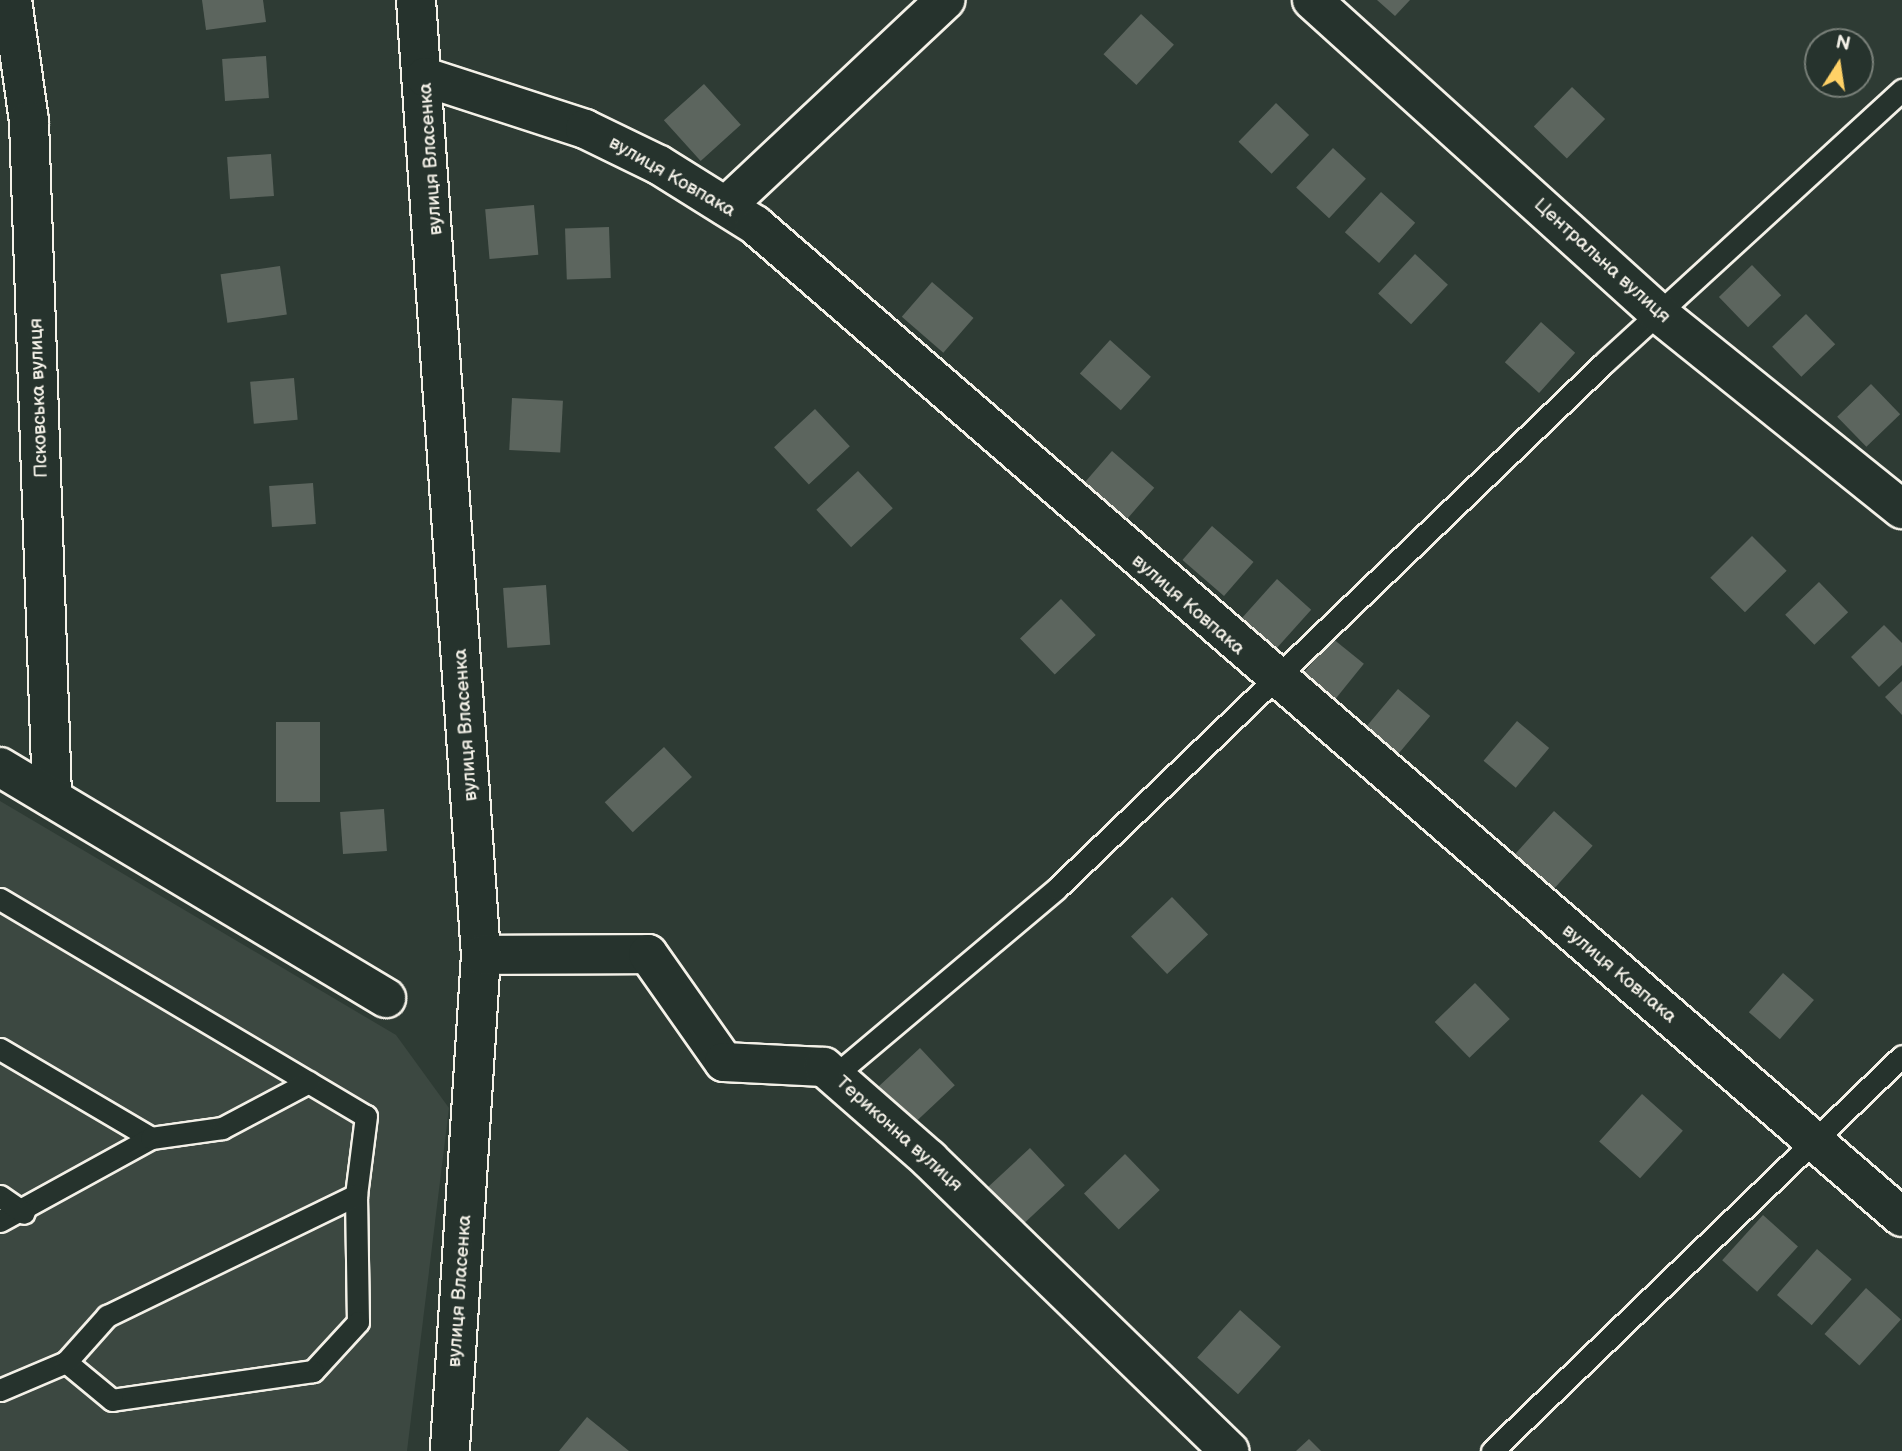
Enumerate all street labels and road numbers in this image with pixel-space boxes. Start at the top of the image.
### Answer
street label: вулиця Власенка [414,82,448,236]
street label: вулиця Ковпака [605,132,739,222]
street label: Центральна вулиця [1529,194,1675,328]
street label: Псковська вулиця [25,318,53,478]
street label: вулиця Ковпака [1127,550,1249,660]
street label: вулиця Власенка [449,648,483,802]
street label: вулиця Ковпака [1557,920,1681,1028]
street label: Териконна вулиця [831,1071,967,1197]
street label: вулиця Власенка [443,1214,477,1368]

